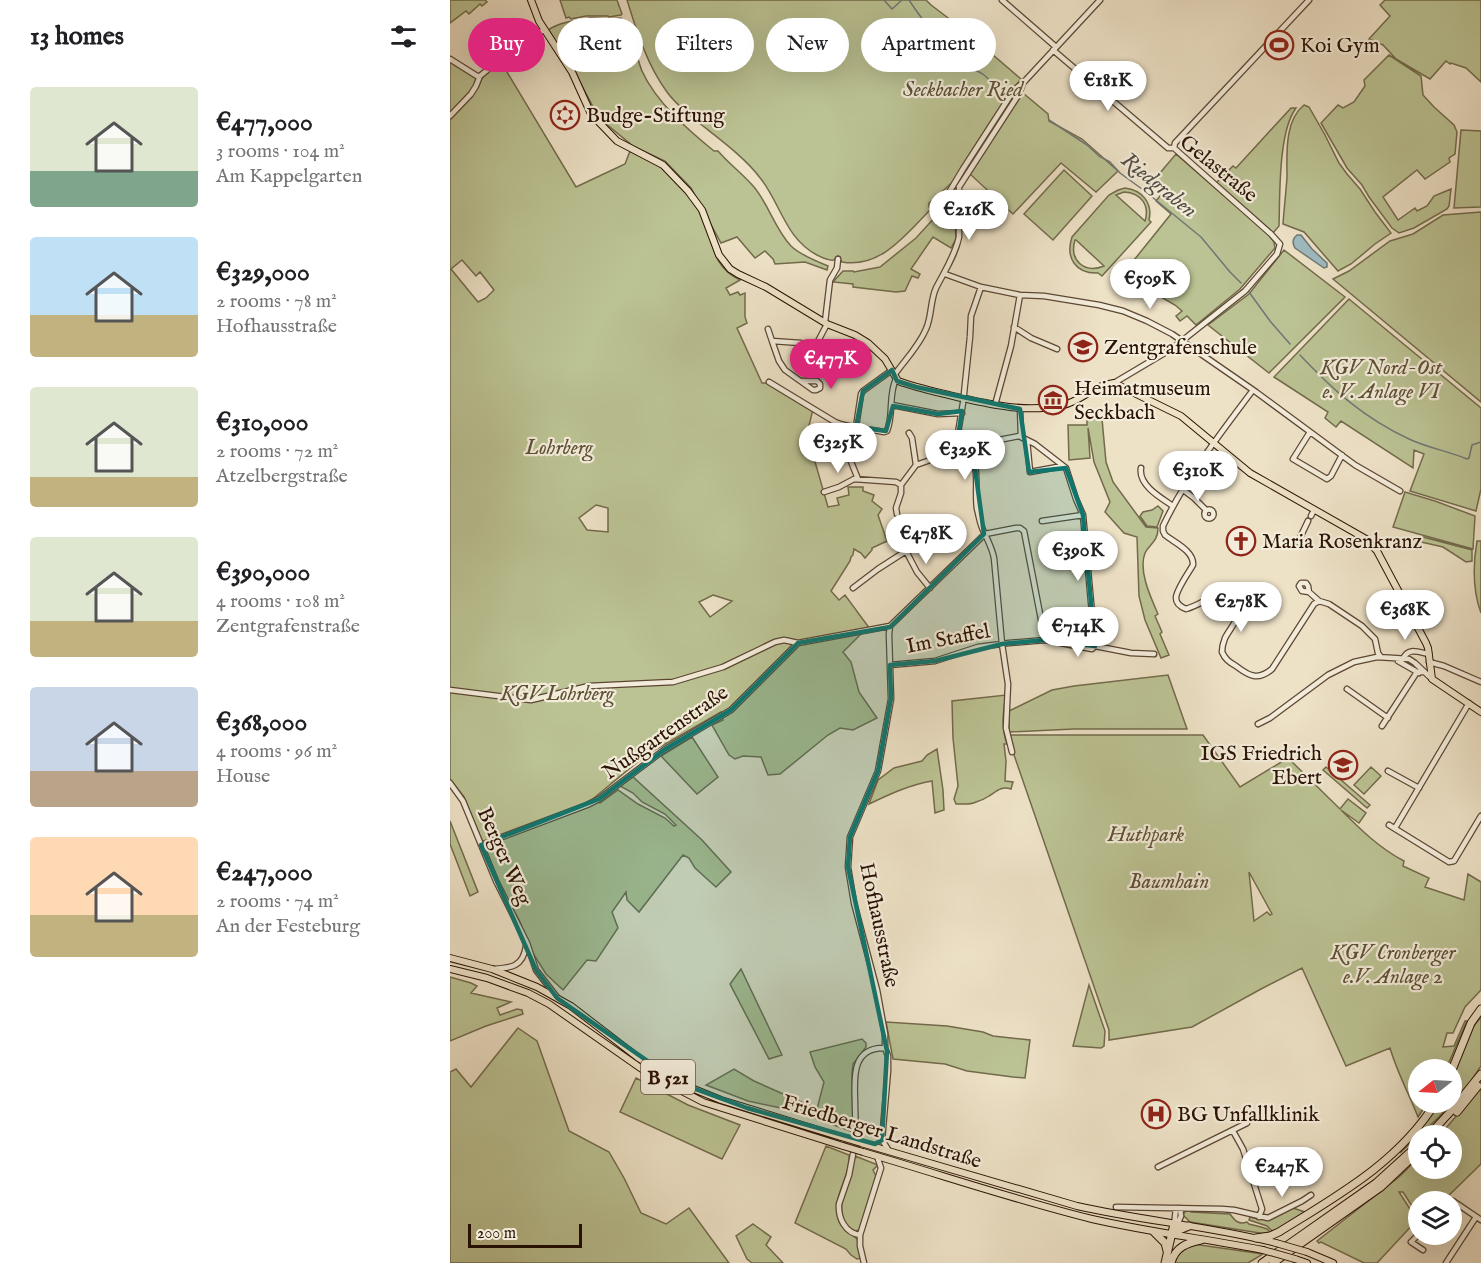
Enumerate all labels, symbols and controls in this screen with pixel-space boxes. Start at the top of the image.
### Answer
chip: Buy [468,18,545,72]
chip: Rent [557,18,643,72]
chip: Filters [655,18,754,72]
chip: New [766,18,849,72]
chip: Apartment [861,18,996,72]
text: 13 homes [30,20,124,53]
icon: filters [387,20,420,53]
sports icon: Koi Gym [1263,29,1295,61]
place label: Koi Gym [1300,33,1380,60]
pin: €181K [1066,61,1150,112]
text: €181K [1084,68,1132,93]
park label: Seckbacher Ried [903,77,1025,104]
synagogue icon: Budge-Stiftung [549,99,581,131]
place label: Budge-Stiftung [586,103,725,130]
text: €477,000 [216,106,313,139]
icon: home [78,111,150,183]
street label: Gelastraße [1173,129,1263,209]
text: 3 rooms · 104 m² [216,139,345,164]
water label: Riedgraben [1115,146,1203,225]
text: Am Kappelgarten [216,164,362,189]
pin: €216K [927,190,1011,241]
text: €216K [943,197,995,222]
text: €329,000 [216,256,310,289]
pin: €509K [1108,259,1192,310]
icon: home [78,261,150,333]
text: €509K [1124,266,1176,291]
text: 2 rooms · 78 m² [216,289,337,314]
text: Hofhausstraße [216,314,337,339]
school or university icon: Zentgrafenschule [1067,331,1099,363]
place label: Zentgrafenschule [1104,335,1257,362]
pin: €477K [789,339,873,390]
text: €477K [804,346,858,371]
park label: KGV Nord-Ost e. V. Anlage VI [1319,355,1443,406]
place label: Heimatmuseum Seckbach [1074,376,1211,427]
museum icon: Heimatmuseum Seckbach [1037,384,1069,416]
text: €310,000 [216,406,309,439]
icon: home [78,411,150,483]
pin: €325K [796,423,880,474]
text: €325K [813,430,863,455]
pin: €329K [923,430,1007,481]
park label: Lohrberg [524,435,594,462]
text: €329K [939,437,991,462]
text: 2 rooms · 72 m² [216,439,338,464]
pin: €310K [1156,451,1240,502]
text: €310K [1173,458,1223,483]
text: Atzelbergstraße [216,464,348,489]
pin: €478K [884,514,968,565]
text: €478K [900,521,952,546]
church icon: Maria Rosenkranz [1225,525,1257,557]
place label: Maria Rosenkranz [1262,529,1422,556]
pin: €390K [1036,531,1120,582]
text: €390K [1052,538,1104,563]
text: €390,000 [216,556,310,589]
icon: home [78,561,150,633]
pin: €278K [1199,582,1283,633]
text: 4 rooms · 108 m² [216,589,345,614]
text: €278K [1215,589,1267,614]
pin: €368K [1363,590,1447,641]
text: €368K [1380,597,1430,622]
pin: €714K [1036,607,1120,658]
text: Zentgrafenstraße [216,614,360,639]
text: €714K [1052,614,1104,639]
street label: Im Staffel [904,618,993,661]
street label: Nußgartenstraße [598,680,734,787]
park label: KGV Lohrberg [499,681,615,708]
text: €368,000 [216,706,307,739]
icon: home [78,711,150,783]
text: 4 rooms · 96 m² [216,739,337,764]
place label: IGS Friedrich Ebert [1201,741,1322,792]
school or university icon: IGS Friedrich Ebert [1327,749,1359,781]
text: House [216,764,270,789]
street label: Berger Weg [470,803,537,910]
park label: Huthpark [1107,822,1185,849]
text: €247,000 [216,856,313,889]
street label: Hofhausstraße [852,860,905,991]
icon: home [78,861,150,933]
park label: Baumhain [1129,869,1209,896]
text: 2 rooms · 74 m² [216,889,339,914]
text: An der Festeburg [216,914,360,939]
park label: KGV Cronberger e.V. Anlage 2 [1330,940,1456,991]
north arrow [1408,1059,1462,1113]
map controls [1408,1059,1462,1245]
road number: B 521 [641,1060,695,1094]
street label: Friedberger Landstraße [779,1089,985,1176]
hospital icon: BG Unfallklinik [1140,1098,1172,1130]
place label: BG Unfallklinik [1177,1102,1320,1129]
button: locate [1408,1125,1462,1179]
pin: €247K [1240,1147,1324,1198]
text: €247K [1255,1154,1309,1179]
button: layers [1408,1191,1462,1245]
scale bar [468,1221,582,1248]
text: 200 m [477,1224,516,1244]

